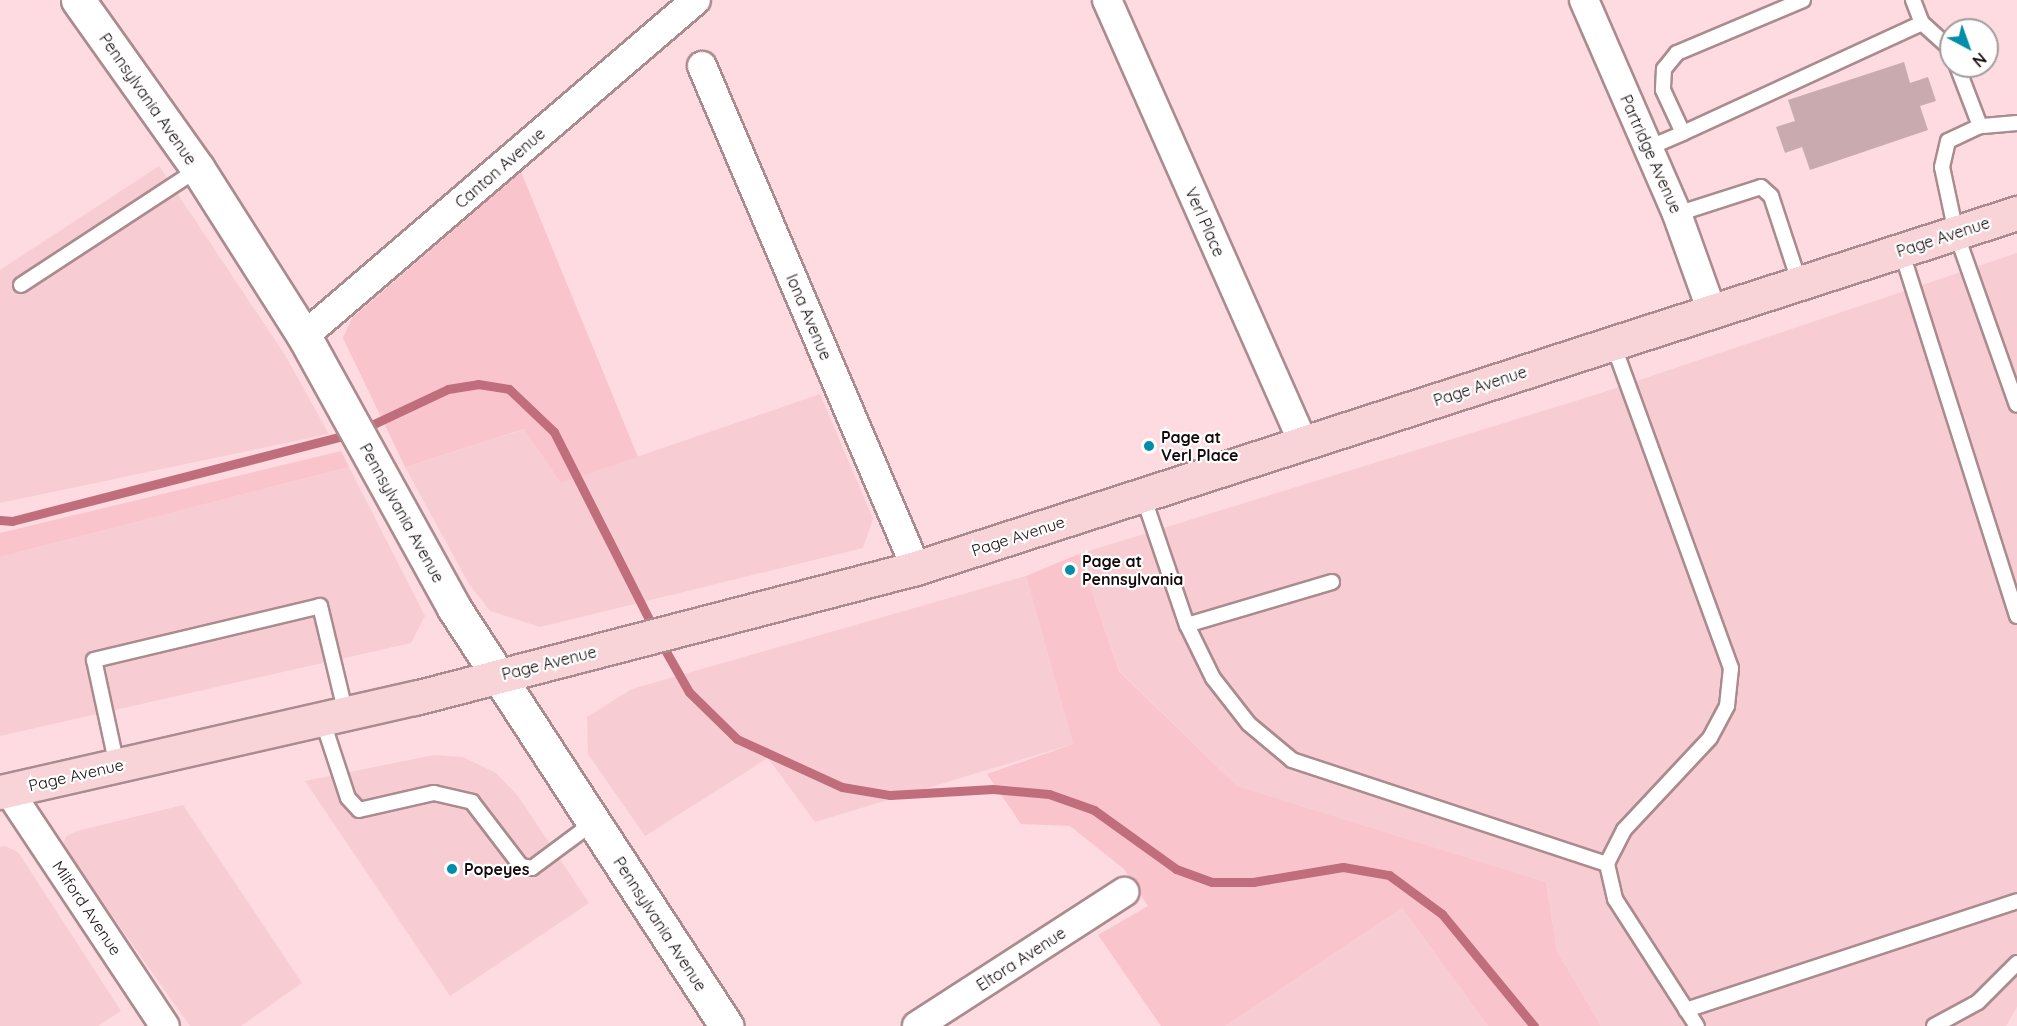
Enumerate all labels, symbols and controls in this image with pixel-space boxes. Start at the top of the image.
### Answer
north arrow [1939,18,1999,78]
street label: Pennsylvania Avenue [95,29,201,169]
text: N [1969,49,1991,71]
street label: Partridge Avenue [1616,92,1686,216]
street label: Canton Avenue [451,124,549,212]
street label: Verl Place [1181,184,1229,260]
street label: Page Avenue [1894,213,1992,261]
street label: Iona Avenue [782,271,836,363]
street label: Page Avenue [1431,362,1529,410]
place label: Page at Verl Place [1161,427,1238,465]
marker: Page at Verl Place [1142,439,1156,453]
street label: Pennsylvania Avenue [356,440,448,586]
street label: Page Avenue [969,512,1067,560]
place label: Page at Pennsylvania [1082,551,1183,589]
marker: Page at Pennsylvania [1063,563,1077,577]
street label: Page Avenue [500,642,598,684]
street label: Page Avenue [27,755,125,795]
street label: Pennsylvania Avenue [609,853,711,995]
street label: Milford Avenue [48,857,126,959]
place label: Popeyes [464,859,529,879]
marker: Popeyes [445,862,459,876]
street label: Eltora Avenue [973,923,1069,995]

